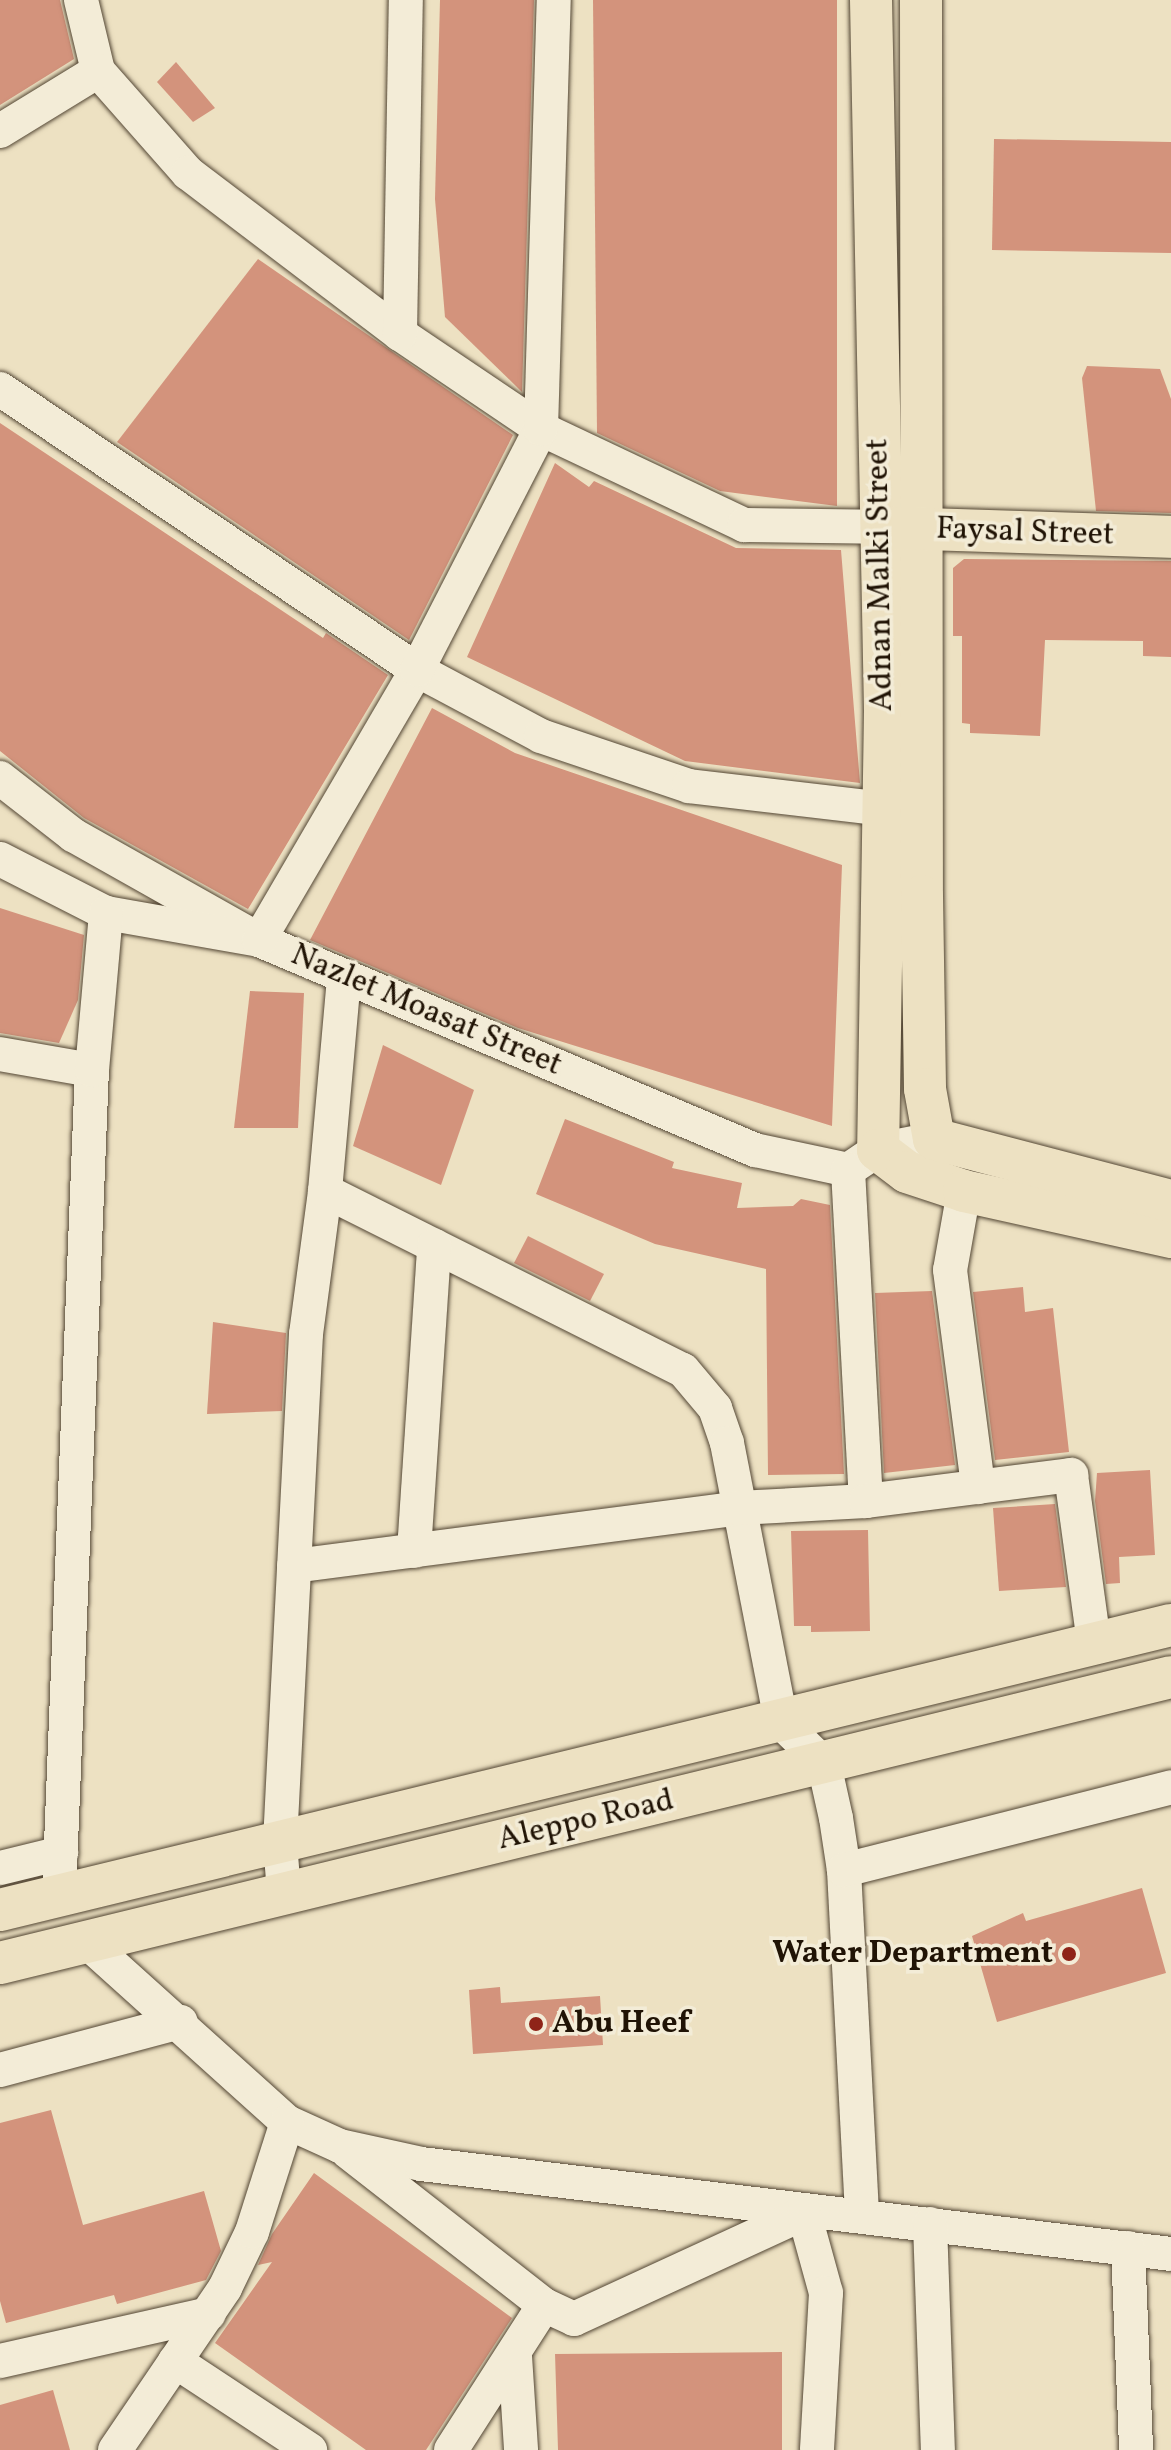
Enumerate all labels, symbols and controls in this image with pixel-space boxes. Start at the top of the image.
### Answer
street label: Adnan Malki Street [859,438,903,712]
street label: Faysal Street [935,511,1115,555]
street label: Nazlet Moasat Street [285,937,567,1085]
street label: Aleppo Road [494,1782,678,1860]
place label: Water Department [772,1935,1053,1973]
marker: Water Department [1060,1945,1078,1963]
place label: Abu Heef [552,2005,690,2043]
marker: Abu Heef [527,2015,545,2033]

